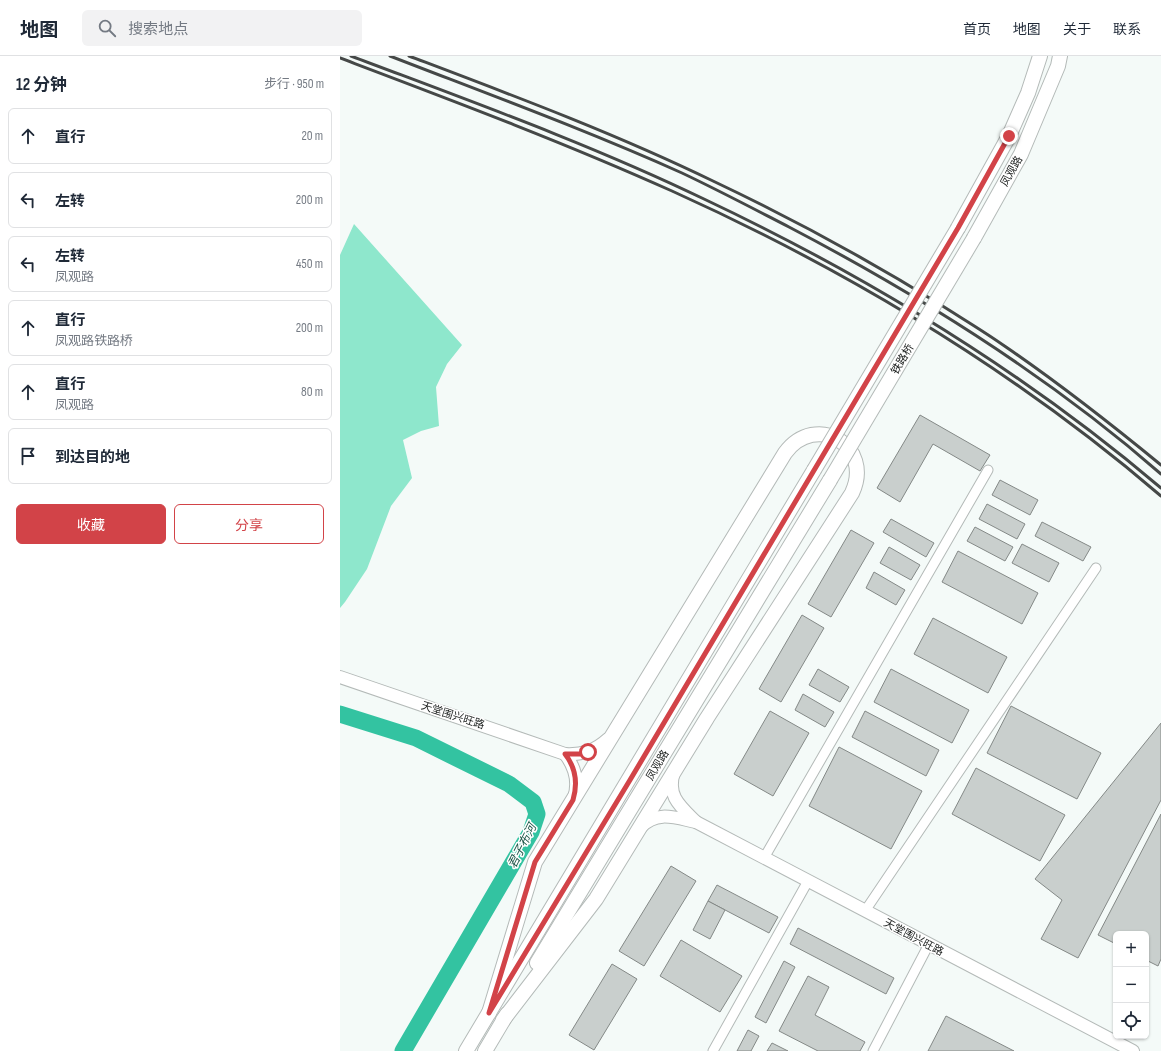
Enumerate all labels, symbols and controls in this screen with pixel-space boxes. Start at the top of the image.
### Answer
search box [82,10,362,46]
icon: search [96,17,118,39]
text: 地图 [20,19,58,42]
text: 搜索地点 [128,20,188,39]
text: 首页 [963,21,991,38]
text: 地图 [1013,21,1041,38]
text: 关于 [1063,21,1091,38]
text: 联系 [1113,21,1141,38]
text: 12 分钟 [16,75,67,95]
text: 步行 · 950 m [264,76,324,92]
icon: ahead [17,125,39,147]
route end [1000,127,1018,145]
text: 直行 [55,128,85,147]
text: 20 m [301,128,323,144]
street label: 凤观路 [998,154,1025,189]
icon: left [17,189,39,211]
text: 左转 [55,192,85,211]
text: 200 m [296,192,323,208]
text: 左转 [55,247,85,266]
icon: left [17,253,39,275]
text: 450 m [296,256,323,272]
text: 凤观路 [55,269,94,285]
text: 直行 [55,311,85,330]
icon: ahead [17,317,39,339]
text: 200 m [296,320,323,336]
text: 凤观路铁路桥 [55,333,133,349]
street label: 铁路桥 [888,342,916,377]
text: 直行 [55,375,85,394]
icon: ahead [17,381,39,403]
text: 80 m [301,384,323,400]
text: 凤观路 [55,397,94,413]
icon: arrive [17,445,39,467]
text: 到达目的地 [55,448,130,467]
button: 收藏 [16,504,166,544]
button: 分享 [174,504,324,544]
street label: 天堂围兴旺路 [419,699,486,732]
route start [579,743,597,761]
street label: 凤观路 [643,748,671,783]
water label: 君子布河 [505,820,541,871]
street label: 天堂围兴旺路 [882,916,946,959]
map controls [1113,931,1149,1039]
button: + [1113,931,1149,967]
button: − [1113,967,1149,1003]
button: locate [1113,1003,1149,1039]

